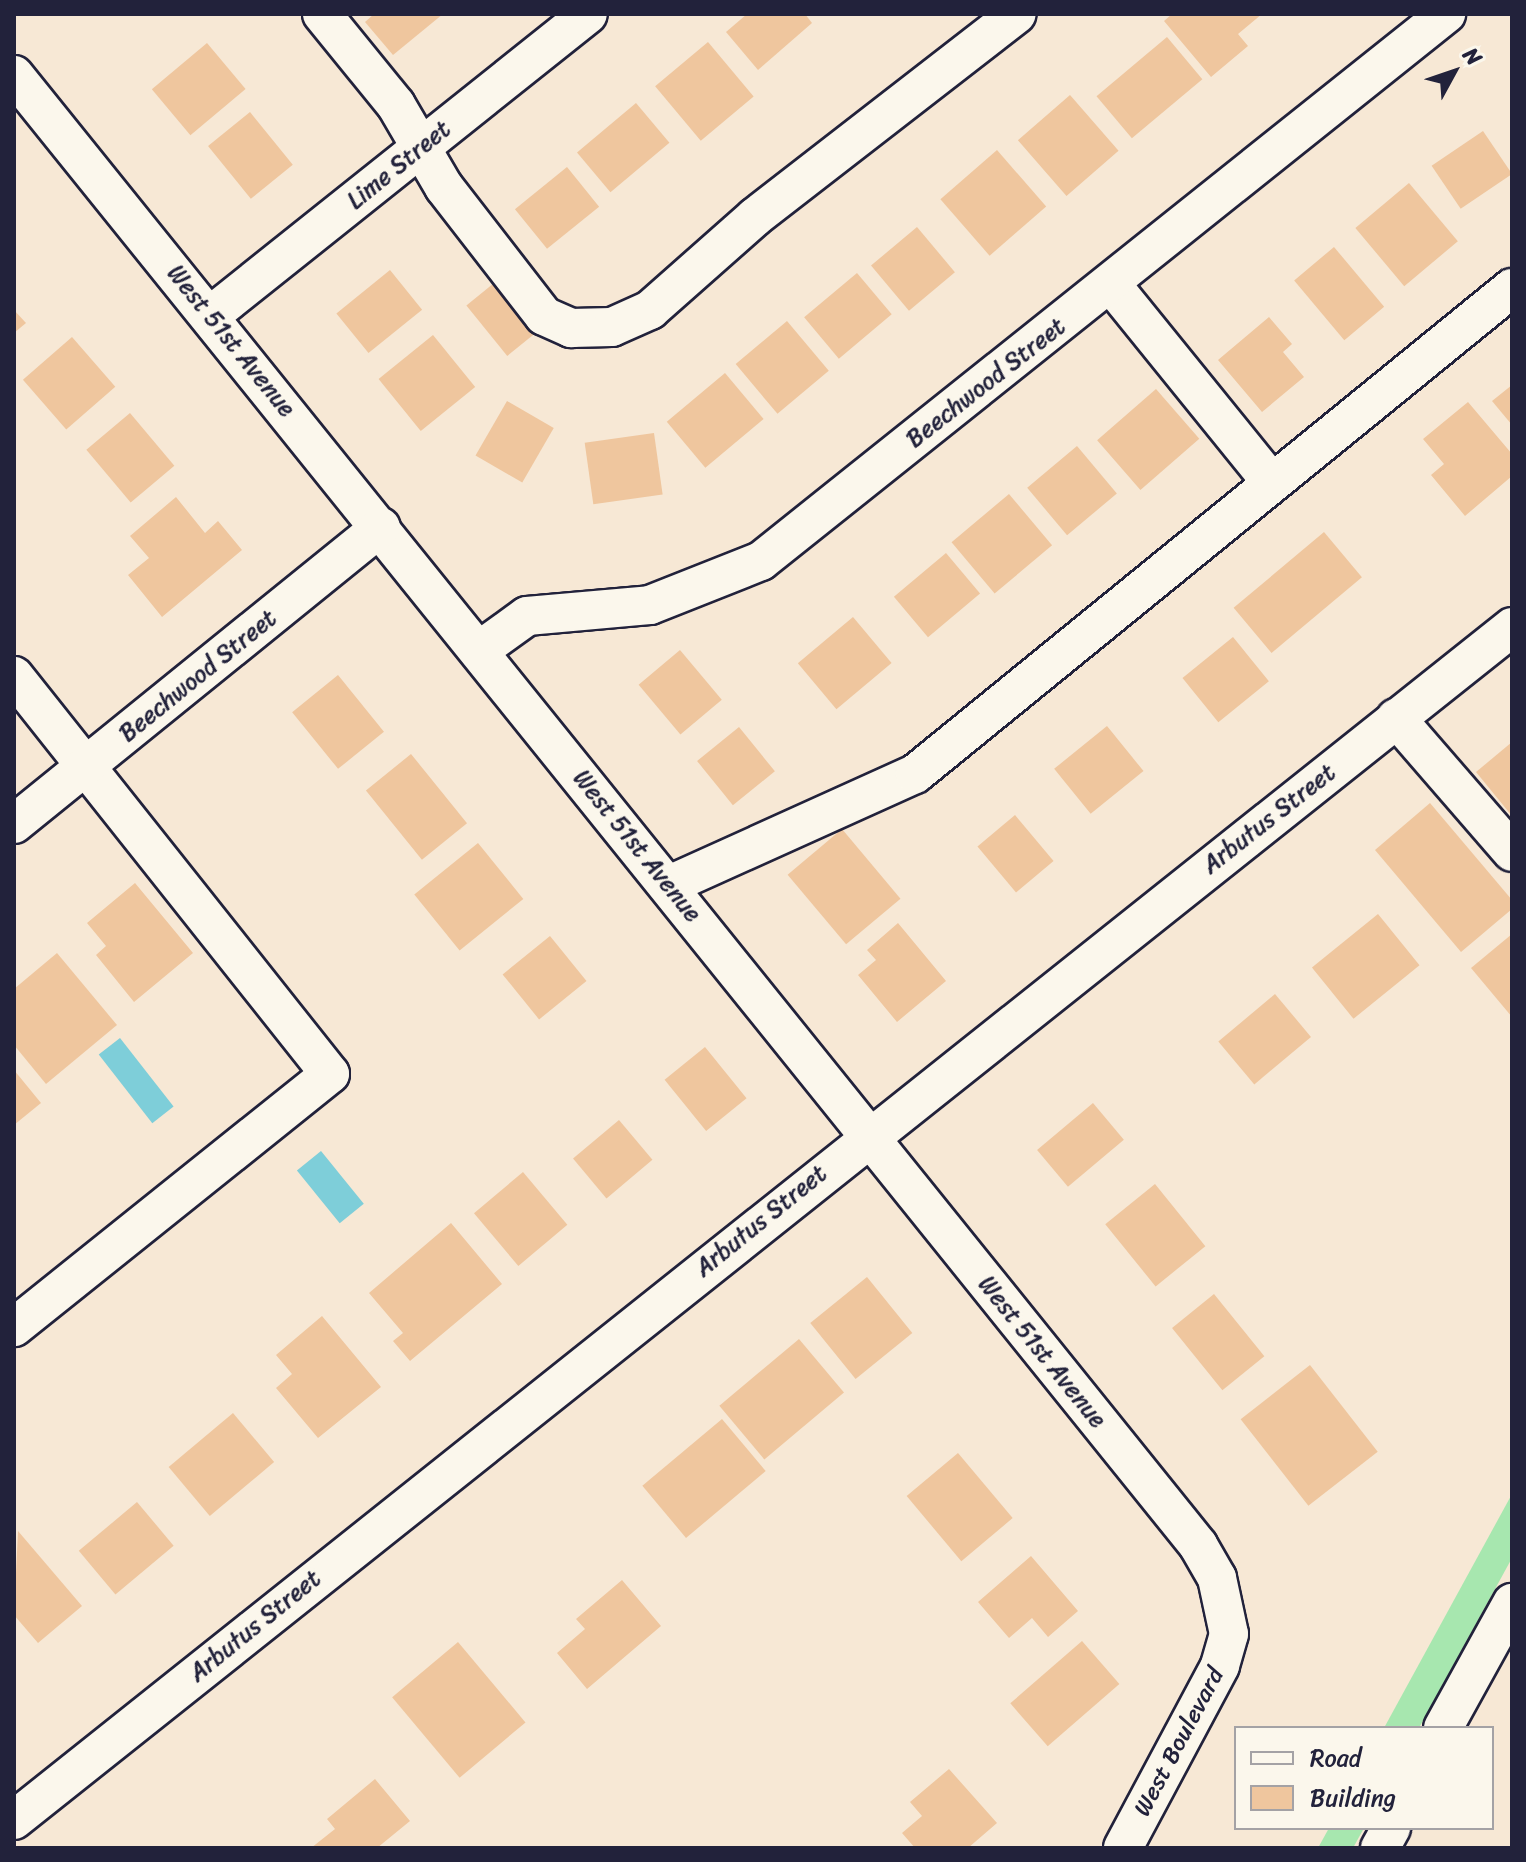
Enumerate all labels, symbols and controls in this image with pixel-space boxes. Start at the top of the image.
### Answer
north arrow [1414,32,1494,112]
text: N [1453,38,1493,75]
street label: Lime Street [342,115,456,215]
street label: West 51st Avenue [161,259,301,423]
street label: Beechwood Street [901,312,1071,454]
street label: Beechwood Street [114,604,282,748]
street label: Arbutus Street [1197,758,1341,880]
street label: West 51st Avenue [567,764,707,928]
street label: Arbutus Street [689,1159,833,1283]
street label: West 51st Avenue [972,1270,1112,1434]
street label: Arbutus Street [183,1564,327,1688]
street label: West Boulevard [1128,1663,1230,1821]
legend [1234,1726,1494,1830]
text: Road [1310,1737,1361,1779]
text: Building [1310,1777,1396,1819]

